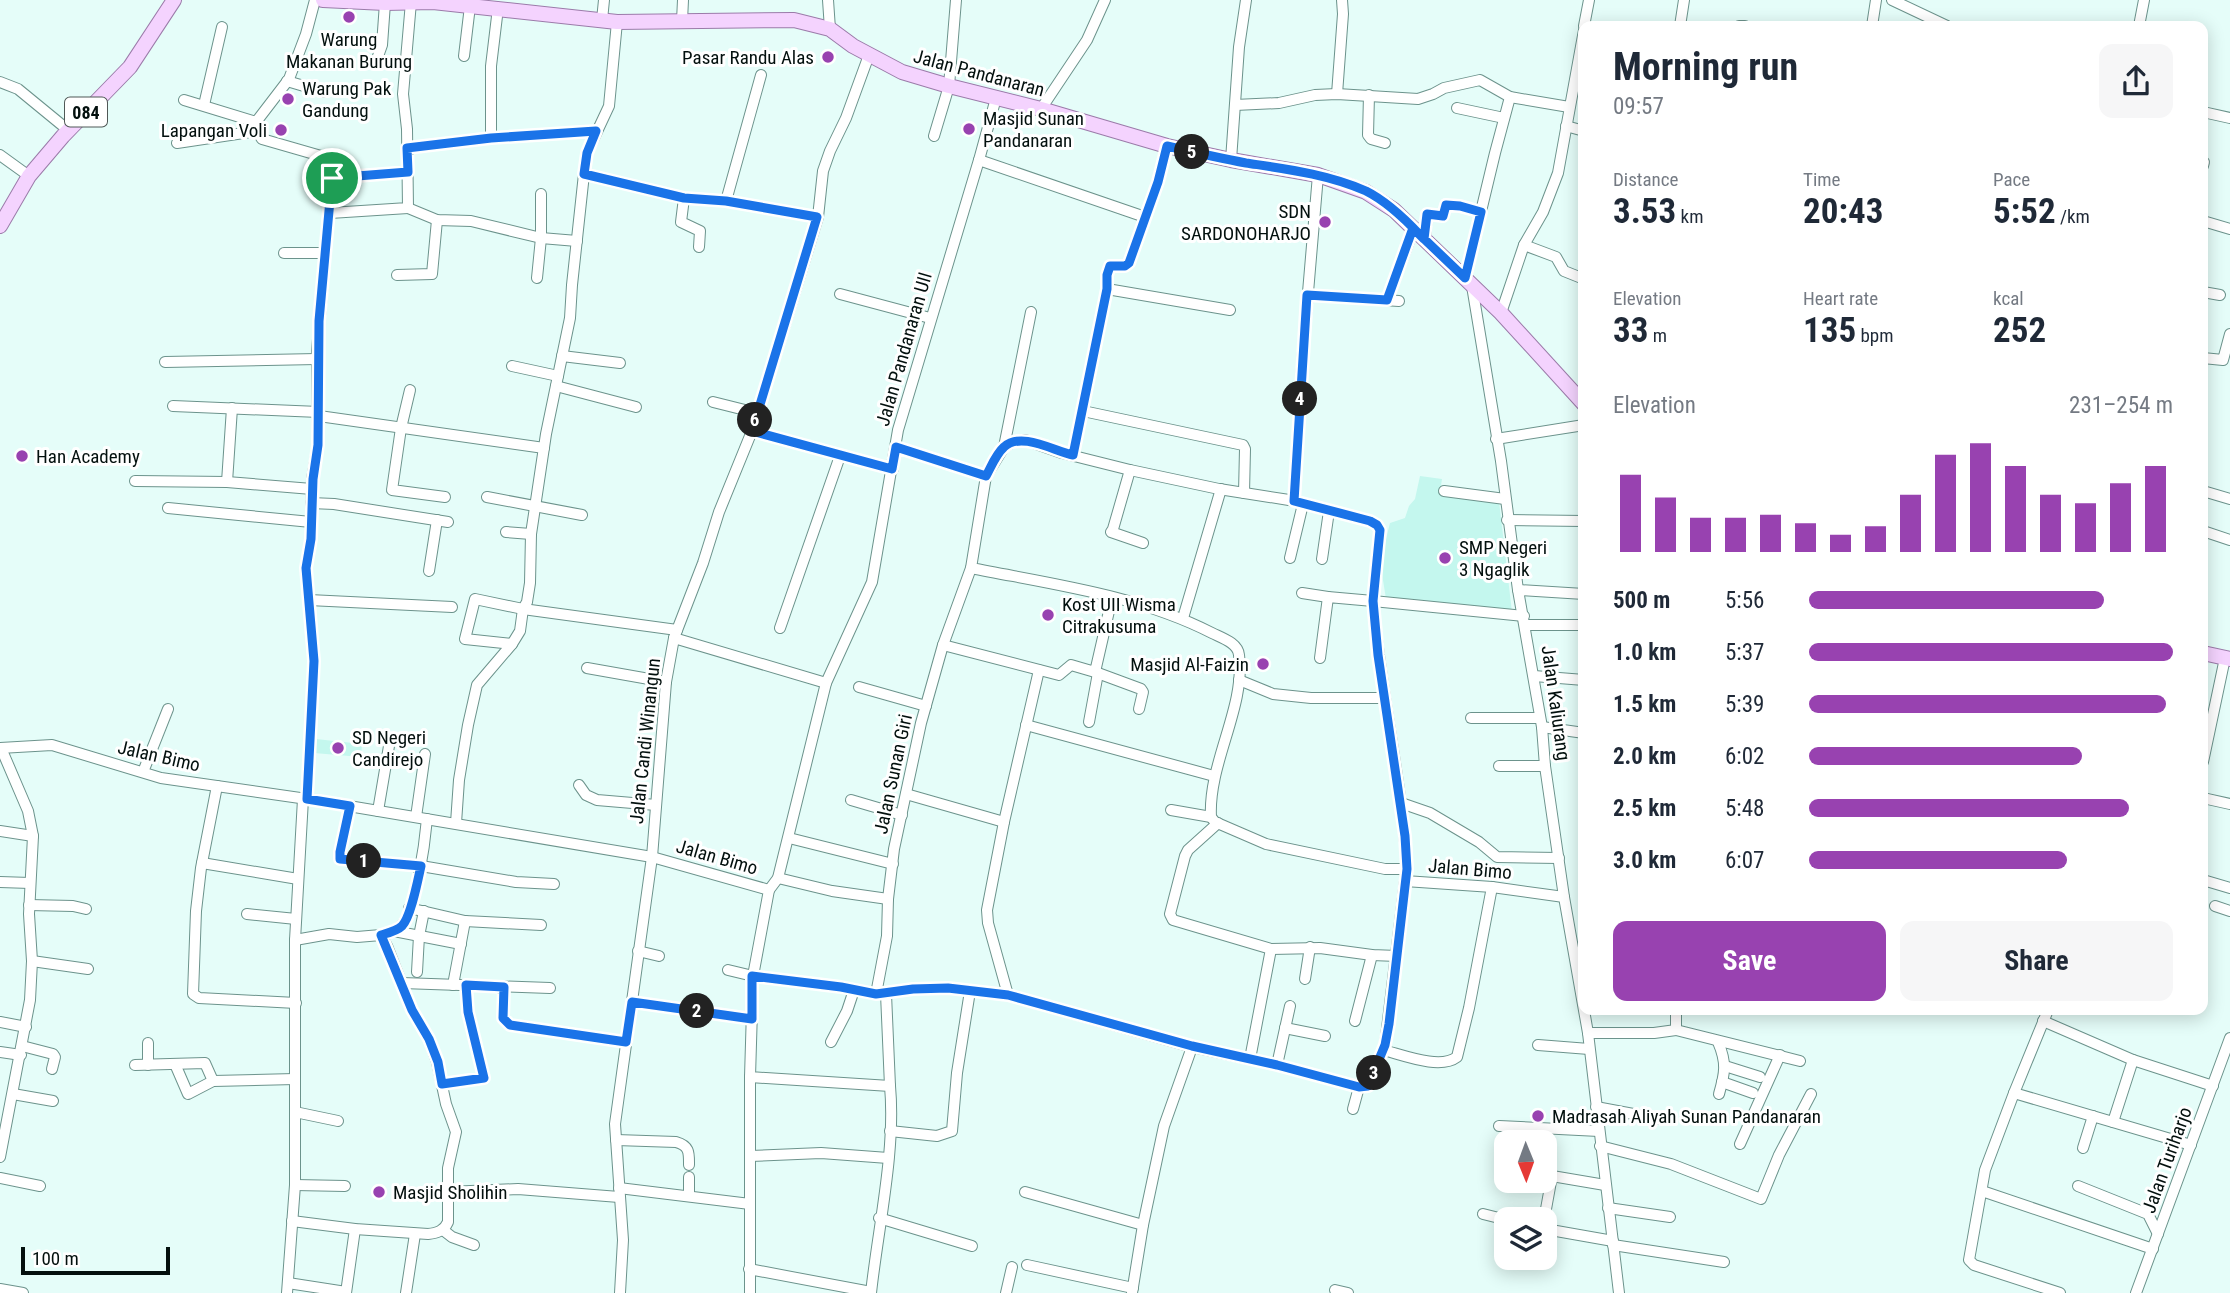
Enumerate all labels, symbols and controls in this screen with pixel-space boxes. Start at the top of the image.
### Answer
marker: Warung Makanan Burung [341,9,357,25]
place label: Warung Makanan Burung [286,28,412,73]
street label: Jalan Pandanaran [911,44,1047,102]
button: share [2099,44,2173,118]
text: Morning run [1613,45,1798,89]
place label: Pasar Randu Alas [682,46,814,69]
marker: Pasar Randu Alas [820,49,836,65]
place label: Warung Pak Gandung [302,77,392,122]
marker: Warung Pak Gandung [280,91,296,107]
text: 09:57 [1613,93,1664,120]
road number: 084 [65,98,107,127]
place label: Masjid Sunan Pandanaran [983,107,1084,152]
place label: Lapangan Voli [161,119,267,142]
marker: Masjid Sunan Pandanaran [961,121,977,137]
marker: Lapangan Voli [273,122,289,138]
pin: 5 [1174,134,1210,170]
text: 5 [1187,140,1196,163]
pin [302,148,362,208]
icon: arrive [313,159,351,197]
text: Distance [1613,168,1678,191]
text: Time [1803,168,1840,191]
text: Pace [1993,168,2030,191]
text: 3.53 [1613,191,1676,232]
text: 20:43 [1803,191,1883,232]
text: 5:52 [1993,191,2056,232]
place label: SDN SARDONOHARJO [1181,200,1311,245]
text: km [1676,205,1703,228]
text: /km [2056,205,2090,228]
marker: SDN SARDONOHARJO [1317,214,1333,230]
street label: Jalan Pandanaran UII [871,269,937,429]
text: Elevation [1613,287,1681,310]
text: Heart rate [1803,287,1878,310]
text: kcal [1993,287,2024,310]
text: 33 [1613,310,1648,351]
text: 135 [1803,310,1856,351]
text: 252 [1993,310,2046,351]
text: m [1648,324,1667,347]
text: bpm [1856,324,1893,347]
pin: 4 [1282,382,1318,416]
text: 4 [1295,387,1304,410]
text: Elevation [1613,392,1696,419]
text: 231–254 m [2069,392,2173,419]
pin: 6 [738,402,772,438]
text: 6 [750,408,759,431]
place label: Han Academy [36,445,140,468]
marker: Han Academy [14,448,30,464]
place label: SMP Negeri 3 Ngaglik [1459,536,1547,581]
marker: SMP Negeri 3 Ngaglik [1437,550,1453,566]
text: 500 m [1613,587,1670,614]
text: 5:56 [1725,587,1764,614]
place label: Kost UII Wisma Citrakusuma [1062,593,1176,638]
marker: Kost UII Wisma Citrakusuma [1040,607,1056,623]
text: 1.0 km [1613,639,1676,666]
text: 5:37 [1725,639,1764,666]
street label: Jalan Kaliurang [1537,644,1575,762]
place label: Masjid Al-Faizin [1130,653,1249,676]
marker: Masjid Al-Faizin [1255,656,1271,672]
street label: Jalan Candi Winangun [625,657,665,825]
text: 1.5 km [1613,691,1676,718]
text: 5:39 [1725,691,1764,718]
street label: Jalan Sunan Giri [869,712,917,836]
place label: SD Negeri Candirejo [352,726,426,771]
street label: Jalan Bimo [116,735,202,777]
marker: SD Negeri Candirejo [330,740,346,756]
text: 2.0 km [1613,743,1676,770]
text: 6:02 [1725,743,1764,770]
text: 2.5 km [1613,795,1676,822]
text: 5:48 [1725,795,1764,822]
street label: Jalan Bimo [674,834,760,880]
pin: 1 [346,844,382,878]
text: 3.0 km [1613,847,1676,874]
text: 6:07 [1725,847,1764,874]
text: 1 [359,849,368,872]
street label: Jalan Bimo [1427,854,1513,884]
button: Save [1613,921,1886,1001]
button: Share [1900,921,2173,1001]
pin: 2 [680,993,714,1028]
text: 2 [692,999,701,1022]
pin: 3 [1356,1056,1392,1090]
text: 3 [1369,1061,1378,1084]
street label: Jalan Turiharjo [2137,1104,2197,1216]
place label: Madrasah Aliyah Sunan Pandanaran [1552,1105,1821,1128]
marker: Madrasah Aliyah Sunan Pandanaran [1530,1108,1546,1124]
north arrow [1494,1130,1558,1194]
map controls [1494,1130,1557,1270]
place label: Masjid Sholihin [393,1181,508,1204]
marker: Masjid Sholihin [371,1184,387,1200]
button: layers [1494,1207,1557,1270]
scale bar [21,1244,170,1276]
text: 100 m [32,1247,79,1270]

